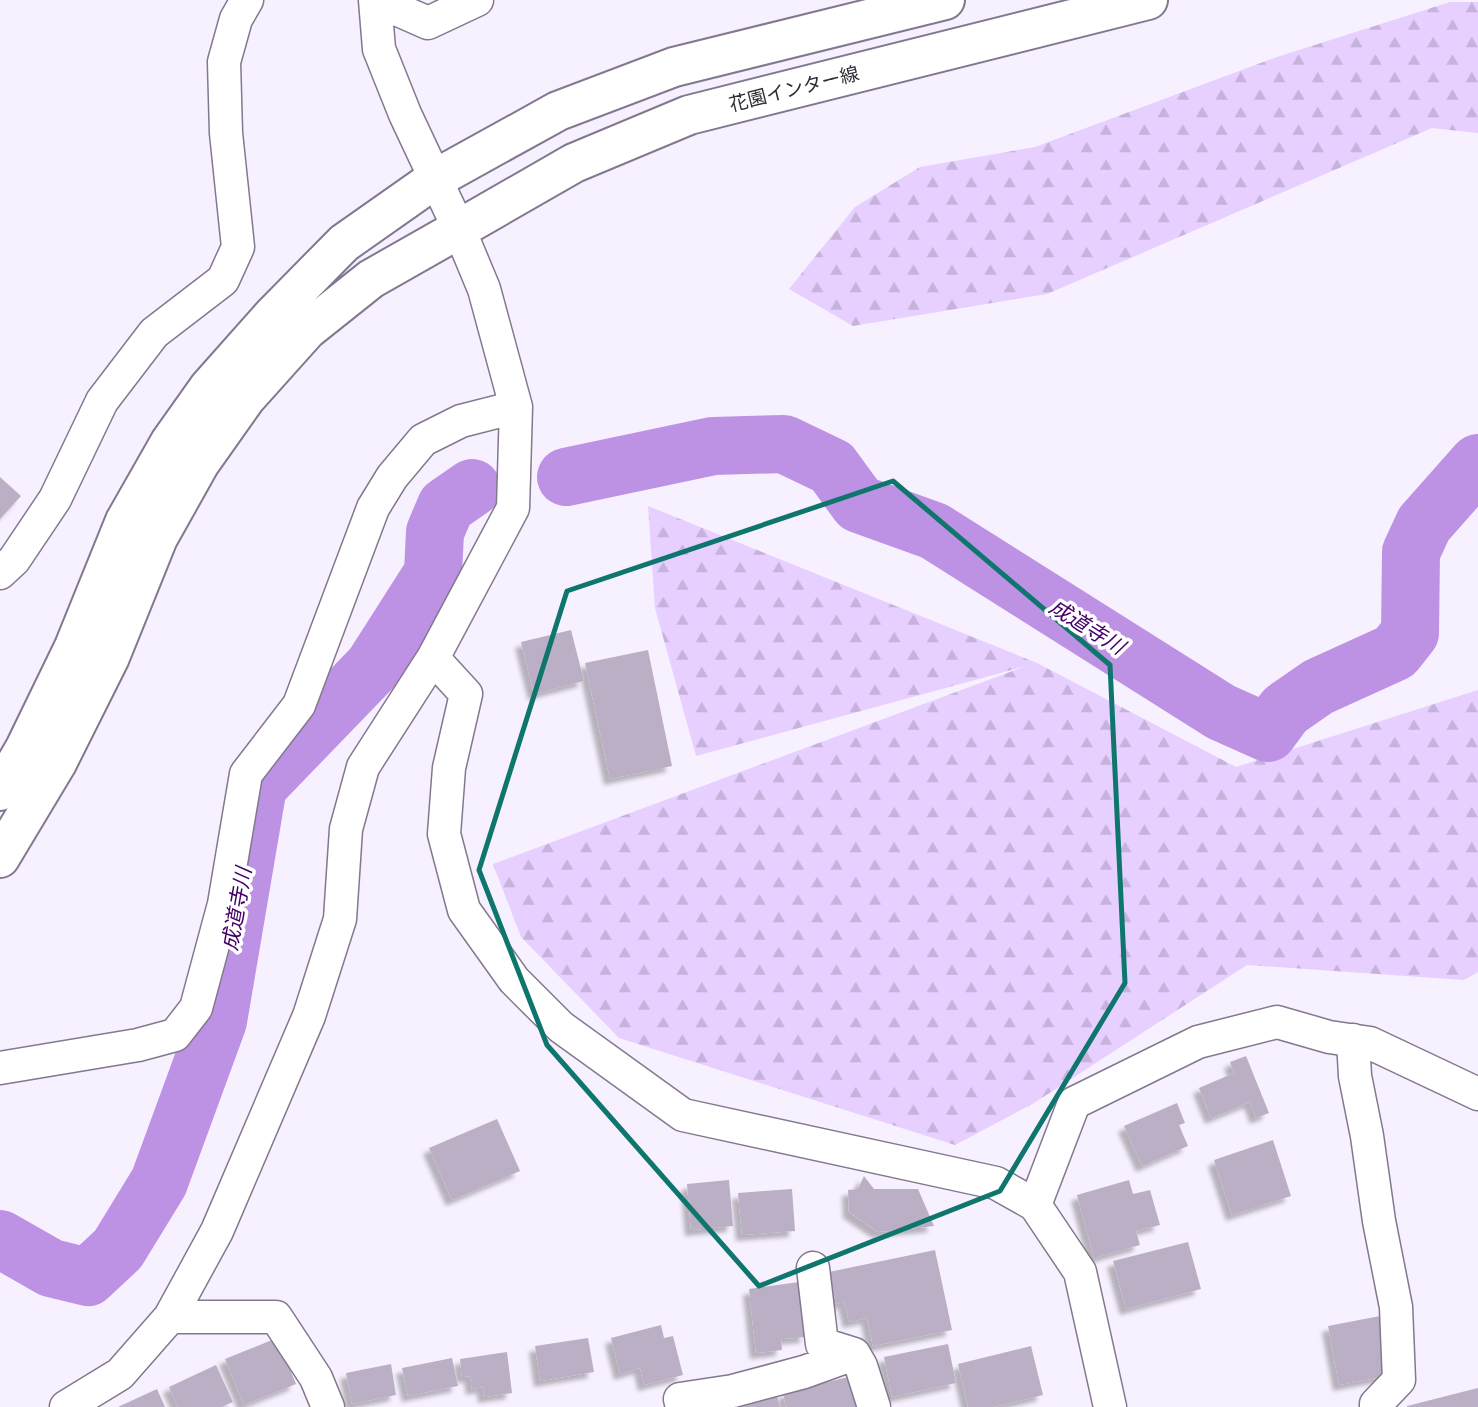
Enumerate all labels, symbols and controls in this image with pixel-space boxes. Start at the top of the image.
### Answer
street label: 花園インター線 [727,62,861,116]
water label: 成道寺川 [1045,595,1131,660]
water label: 成道寺川 [218,864,256,952]

